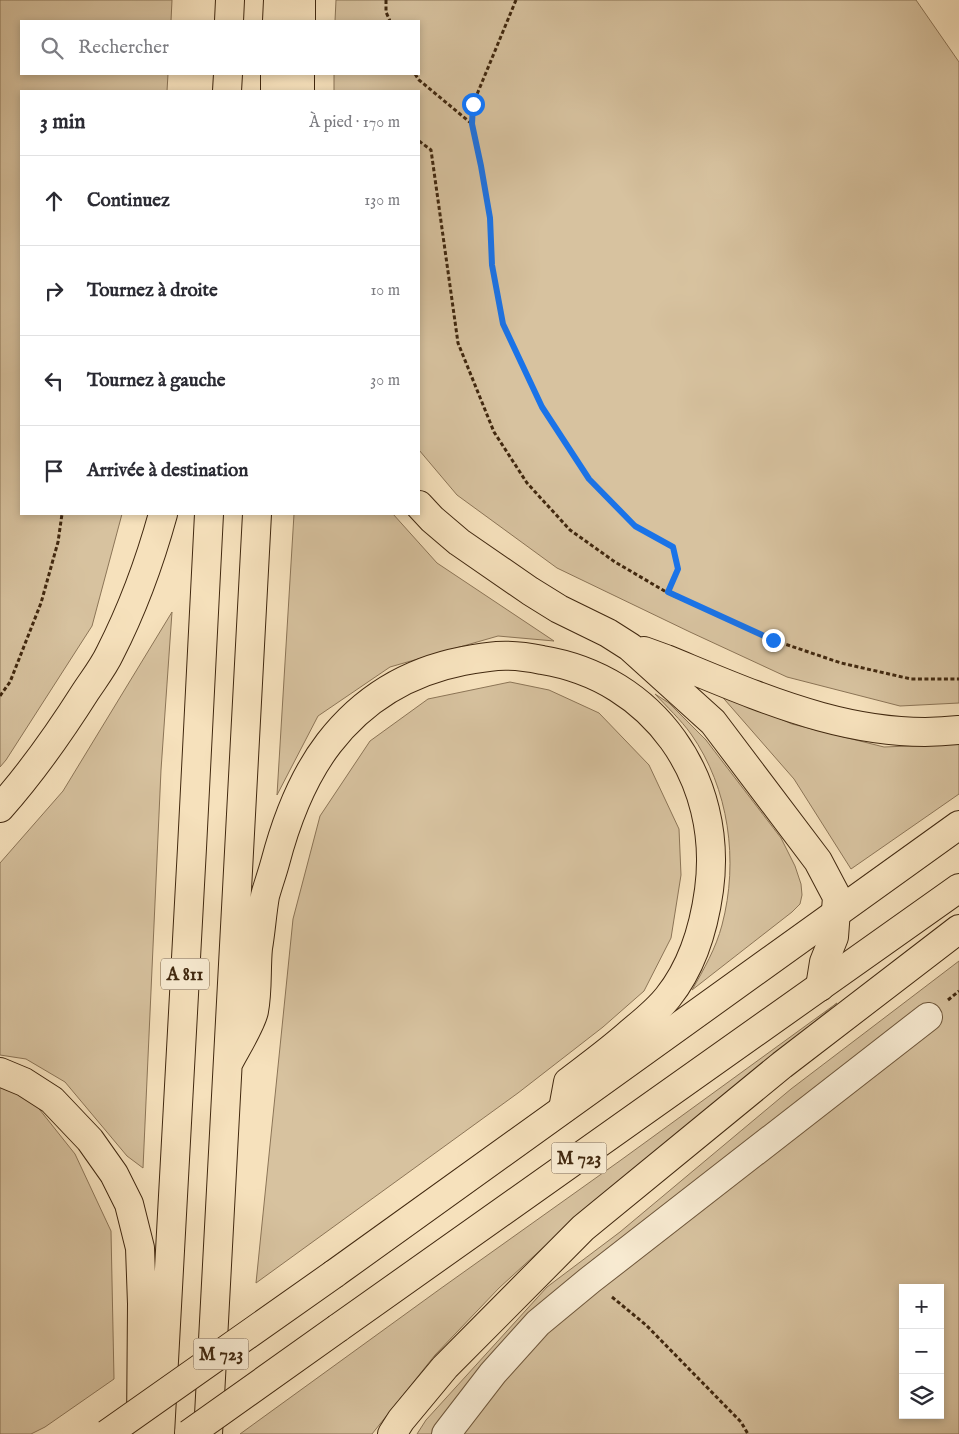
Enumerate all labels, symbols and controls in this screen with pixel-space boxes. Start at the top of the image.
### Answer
search box [20,20,420,75]
icon: search [38,34,66,62]
text: Rechercher [78,36,169,60]
route start [462,93,485,116]
text: 3 min [40,109,85,136]
text: À pied · 170 m [309,113,400,133]
icon: ahead [40,187,68,215]
text: Continuez [87,189,170,213]
text: 130 m [364,191,400,211]
icon: right [40,277,68,305]
text: Tournez à droite [87,279,218,303]
text: 10 m [370,281,400,301]
icon: left [40,367,68,395]
text: Tournez à gauche [87,369,226,393]
text: 30 m [370,371,400,391]
icon: arrive [40,457,68,485]
text: Arrivée à destination [87,459,248,483]
route end [762,629,785,652]
road number: A 811 [161,959,209,990]
road number: M 723 [552,1142,606,1174]
map controls [899,1284,944,1419]
button: + [899,1284,944,1329]
button: − [899,1329,944,1374]
road number: M 723 [194,1338,248,1370]
button: layers [899,1374,944,1419]

